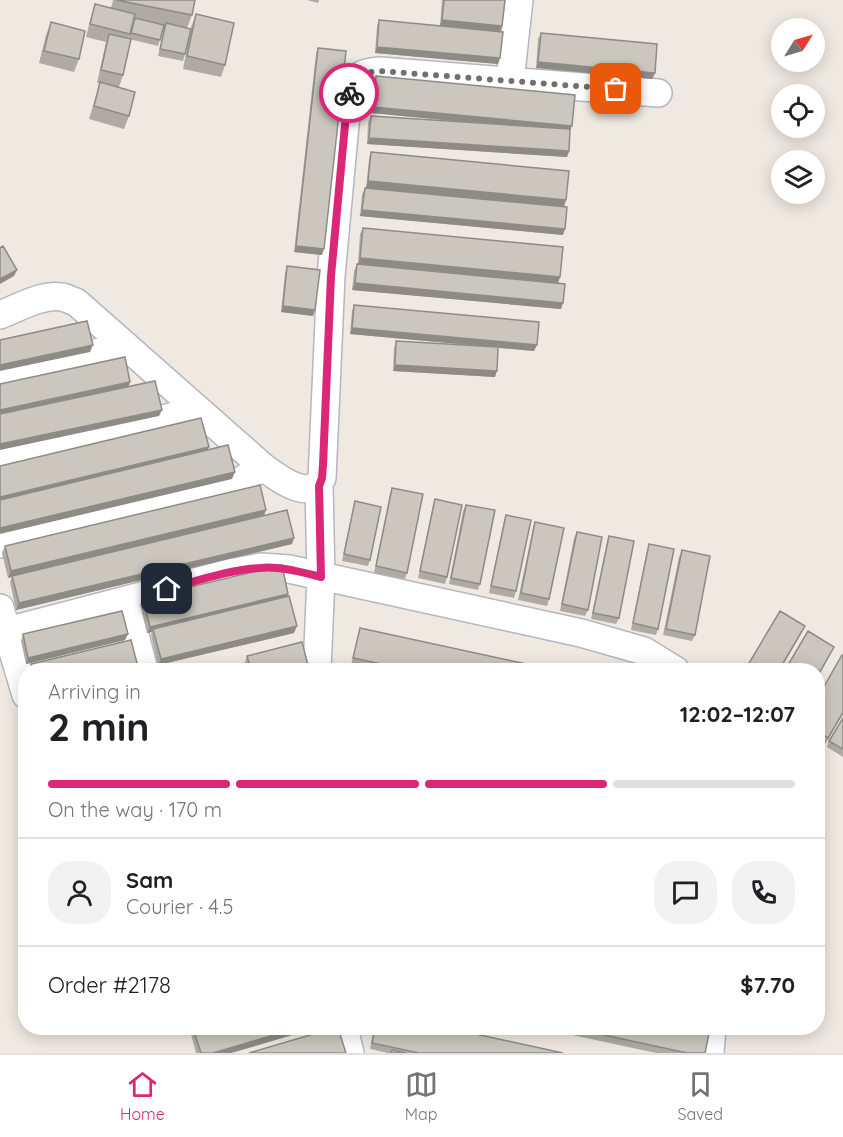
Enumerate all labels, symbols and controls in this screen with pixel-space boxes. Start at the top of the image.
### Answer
north arrow [771,18,825,72]
map controls [771,18,825,204]
courier [319,63,379,123]
pin [590,63,641,114]
icon: bag [599,72,632,105]
icon: bike [333,77,366,110]
button: locate [771,84,825,138]
button: layers [771,150,825,204]
pin [141,563,192,614]
icon: home [150,572,183,605]
text: Arriving in [48,679,141,704]
text: 12:02–12:07 [680,700,795,728]
text: 2 min [48,702,150,751]
text: On the way · 170 m [48,797,222,822]
button: person [48,861,111,924]
button: chat [654,861,717,924]
button: phone [732,861,795,924]
text: Sam [126,866,173,894]
text: Courier · 4.5 [126,894,233,919]
text: Order #2178 [48,971,171,999]
text: $7.70 [740,971,795,999]
tab: Home [120,1068,165,1124]
tab: Map [405,1068,438,1124]
tab: Saved [677,1068,723,1124]

